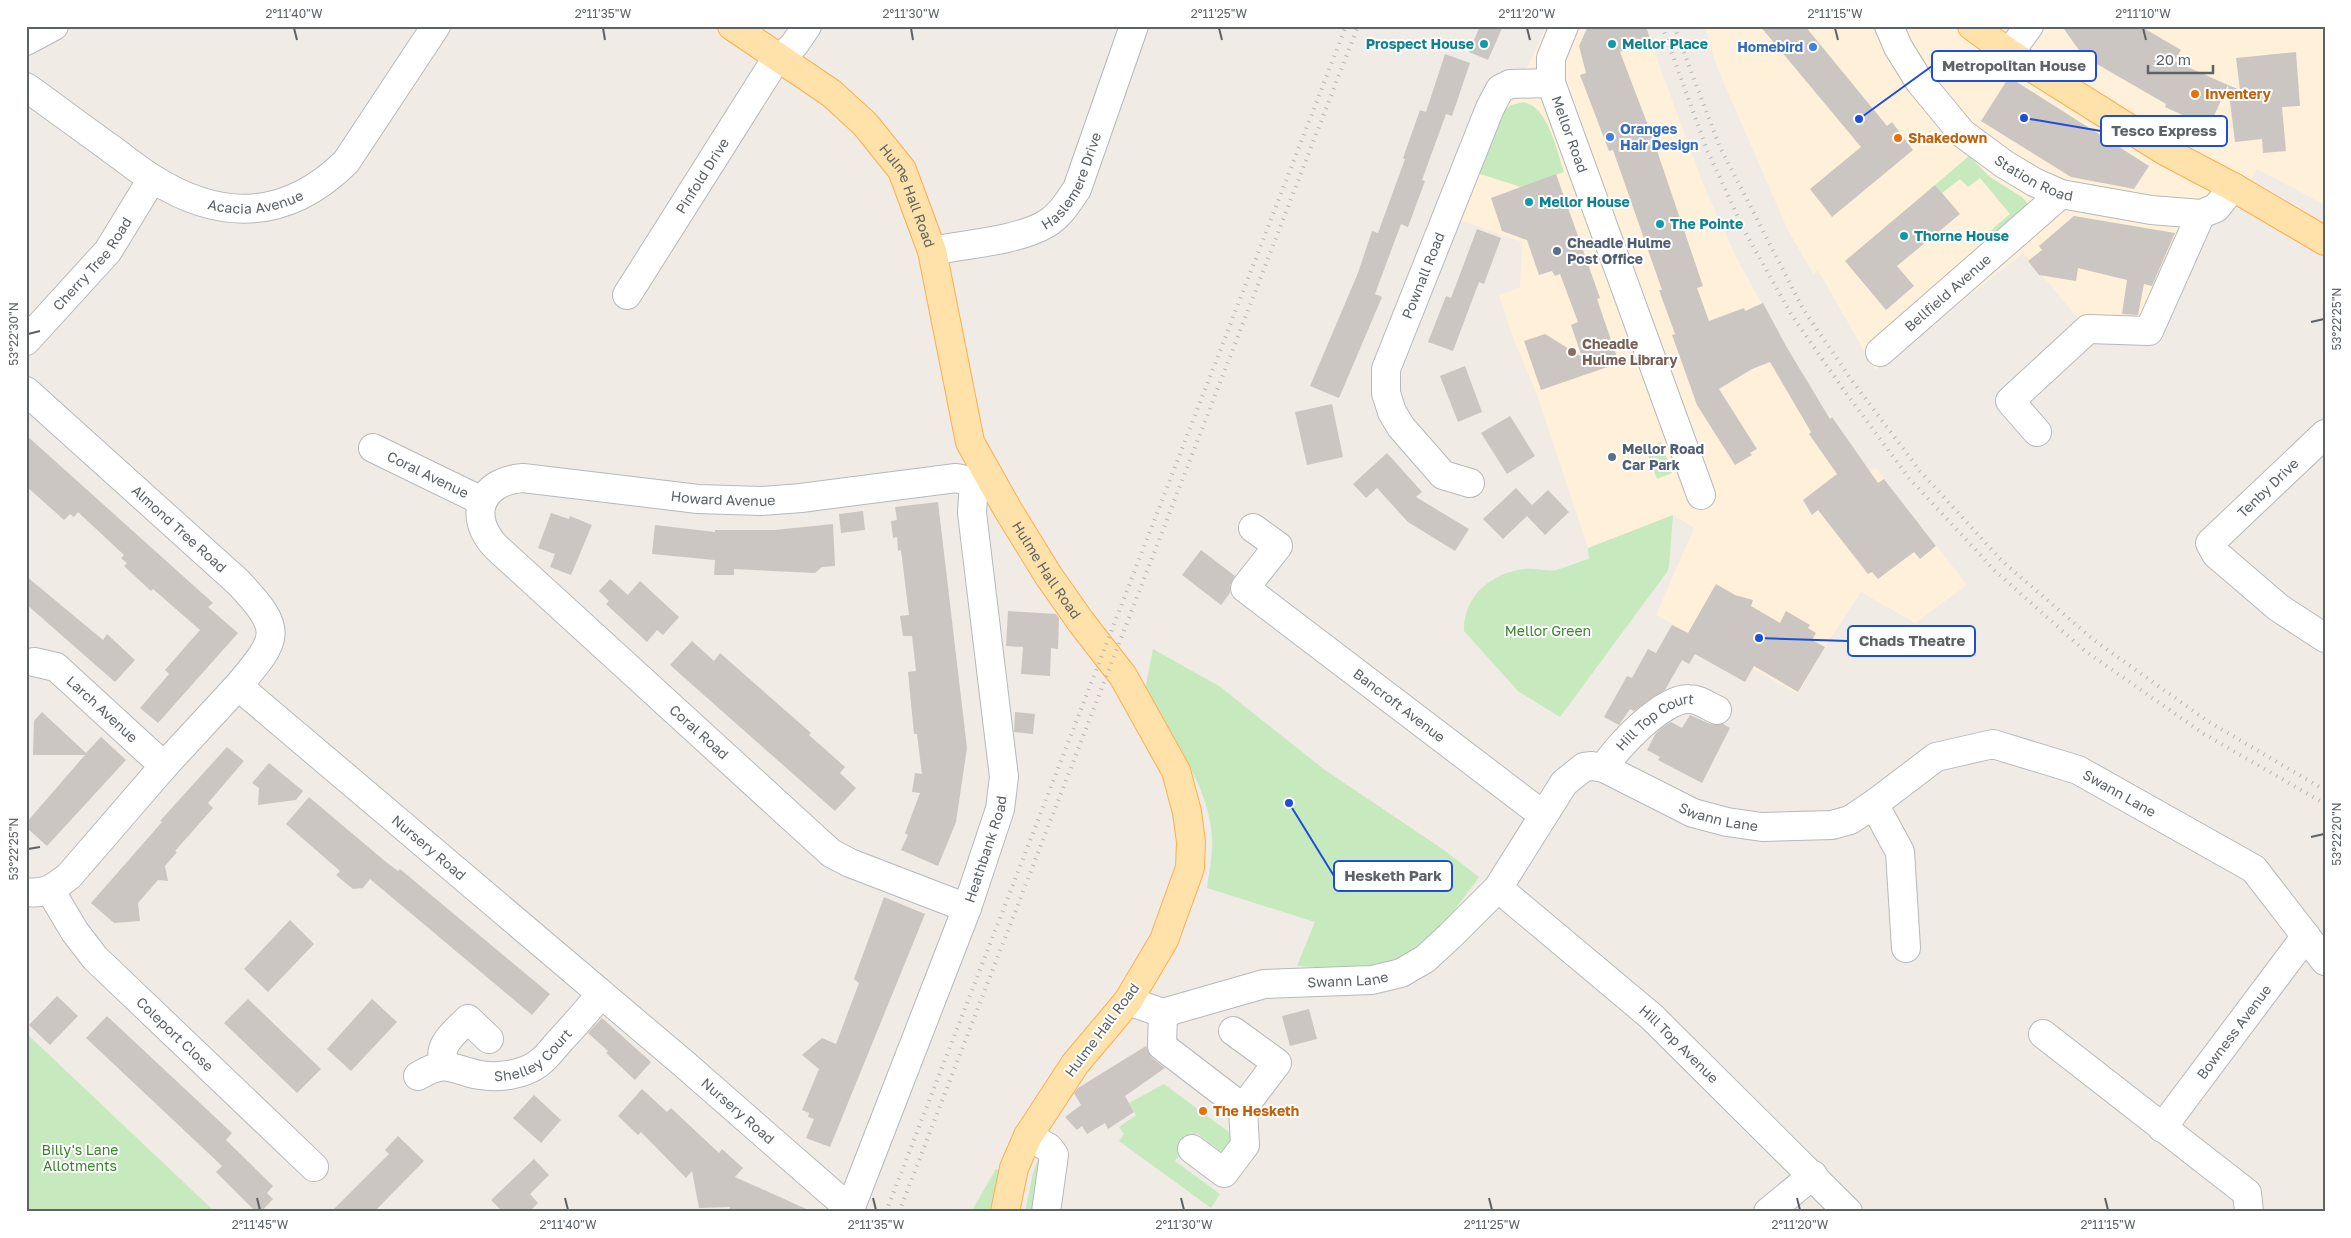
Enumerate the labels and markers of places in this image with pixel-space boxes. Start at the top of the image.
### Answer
place label: Prospect House [1366,35,1474,52]
place label: Mellor Place [1622,35,1708,52]
marker: Prospect House [1478,38,1490,50]
marker: Mellor Place [1606,38,1618,50]
place label: Homebird [1737,38,1803,55]
marker: Homebird [1807,41,1819,53]
callout: Metropolitan House [1932,51,2096,81]
place label: Inventery [2205,85,2272,102]
marker: Inventery [2189,88,2201,100]
callout: Tesco Express [2101,116,2227,146]
place label: Oranges Hair Design [1620,120,1699,153]
place label: Shakedown [1908,129,1987,146]
marker: Oranges Hair Design [1604,131,1616,143]
marker: Shakedown [1892,132,1904,144]
place label: Mellor House [1539,193,1630,210]
marker: Mellor House [1523,196,1535,208]
place label: The Pointe [1670,215,1743,232]
marker: The Pointe [1654,218,1666,230]
place label: Thorne House [1914,227,2009,244]
marker: Thorne House [1898,230,1910,242]
place label: Cheadle Hulme Post Office [1567,234,1671,267]
marker: Cheadle Hulme Post Office [1551,245,1563,257]
place label: Cheadle Hulme Library [1582,335,1678,368]
marker: Cheadle Hulme Library [1566,346,1578,358]
place label: Mellor Road Car Park [1622,440,1704,473]
marker: Mellor Road Car Park [1606,451,1618,463]
callout: Chads Theatre [1848,626,1975,656]
callout: Hesketh Park [1334,861,1452,891]
place label: The Hesketh [1213,1102,1299,1119]
marker: The Hesketh [1197,1105,1209,1117]

